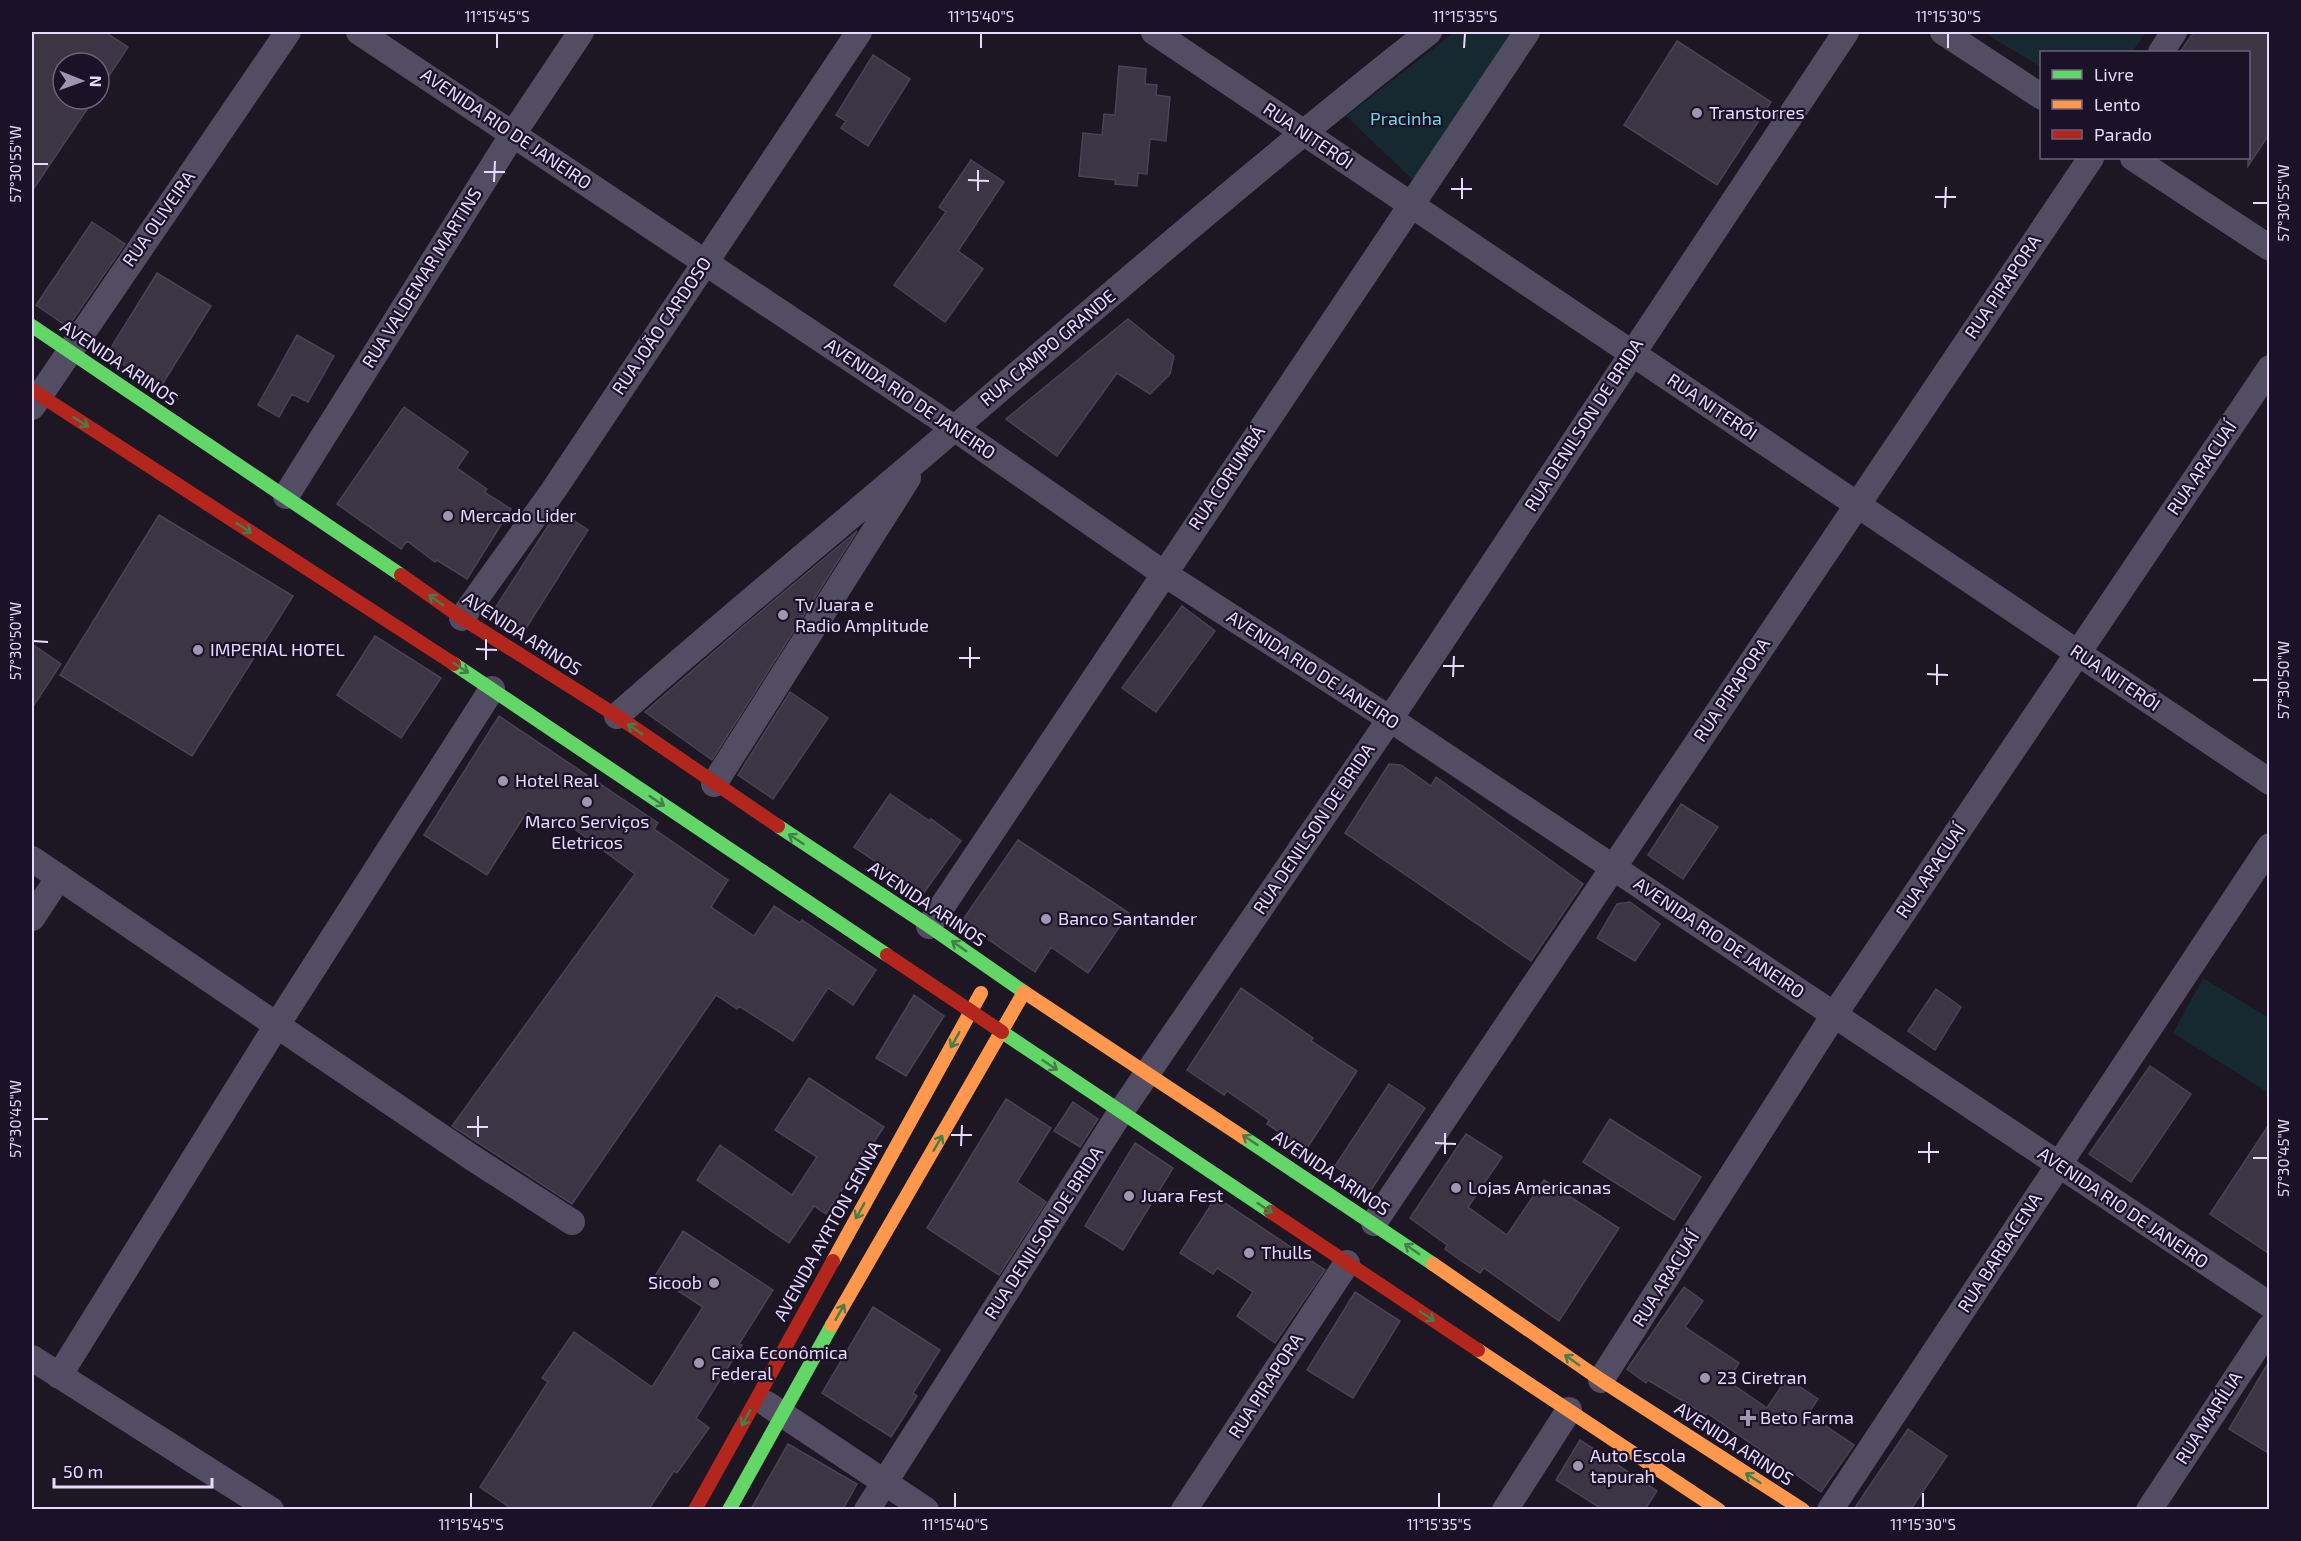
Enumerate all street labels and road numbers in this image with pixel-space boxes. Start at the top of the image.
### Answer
street label: AVENIDA RIO DE JANEIRO [417,63,596,194]
street label: RUA NITERÓI [1259,97,1358,173]
street label: RUA OLIVEIRA [117,166,200,271]
street label: RUA VALDEMAR MARTINS [357,183,486,372]
street label: RUA PIRAPORA [1959,230,2045,343]
street label: RUA JOÃO CARDOSO [607,252,715,398]
street label: RUA CAMPO GRANDE [975,284,1120,410]
street label: AVENIDA ARINOS [57,315,183,410]
street label: AVENIDA RIO DE JANEIRO [821,333,1000,464]
street label: RUA DENILSON DE BRIDA [1519,333,1648,515]
street label: RUA NITERÓI [1663,368,1762,444]
street label: RUA ARACUAÍ [2162,415,2241,519]
street label: RUA CORUMBÁ [1183,420,1270,534]
street label: AVENIDA ARINOS [459,587,586,680]
street label: AVENIDA RIO DE JANEIRO [1223,605,1404,733]
street label: RUA PIRAPORA [1688,633,1774,746]
street label: RUA NITERÓI [2066,639,2165,715]
street label: RUA DENILSON DE BRIDA [1248,738,1379,918]
street label: RUA ARACUAÍ [1891,818,1970,922]
street label: AVENIDA ARINOS [865,856,991,951]
street label: AVENIDA RIO DE JANEIRO [1630,872,1809,1003]
street label: AVENIDA ARINOS [1269,1125,1395,1220]
street label: AVENIDA AYRTON SENNA [768,1136,886,1324]
street label: RUA DENILSON DE BRIDA [979,1141,1108,1323]
street label: AVENIDA RIO DE JANEIRO [2034,1142,2213,1273]
street label: RUA BARBACENA [1952,1188,2046,1316]
street label: RUA ARACUAÍ [1627,1225,1704,1330]
street label: RUA PIRAPORA [1223,1328,1308,1442]
street label: RUA MARÍLIA [2170,1366,2247,1468]
street label: AVENIDA ARINOS [1671,1397,1798,1490]

